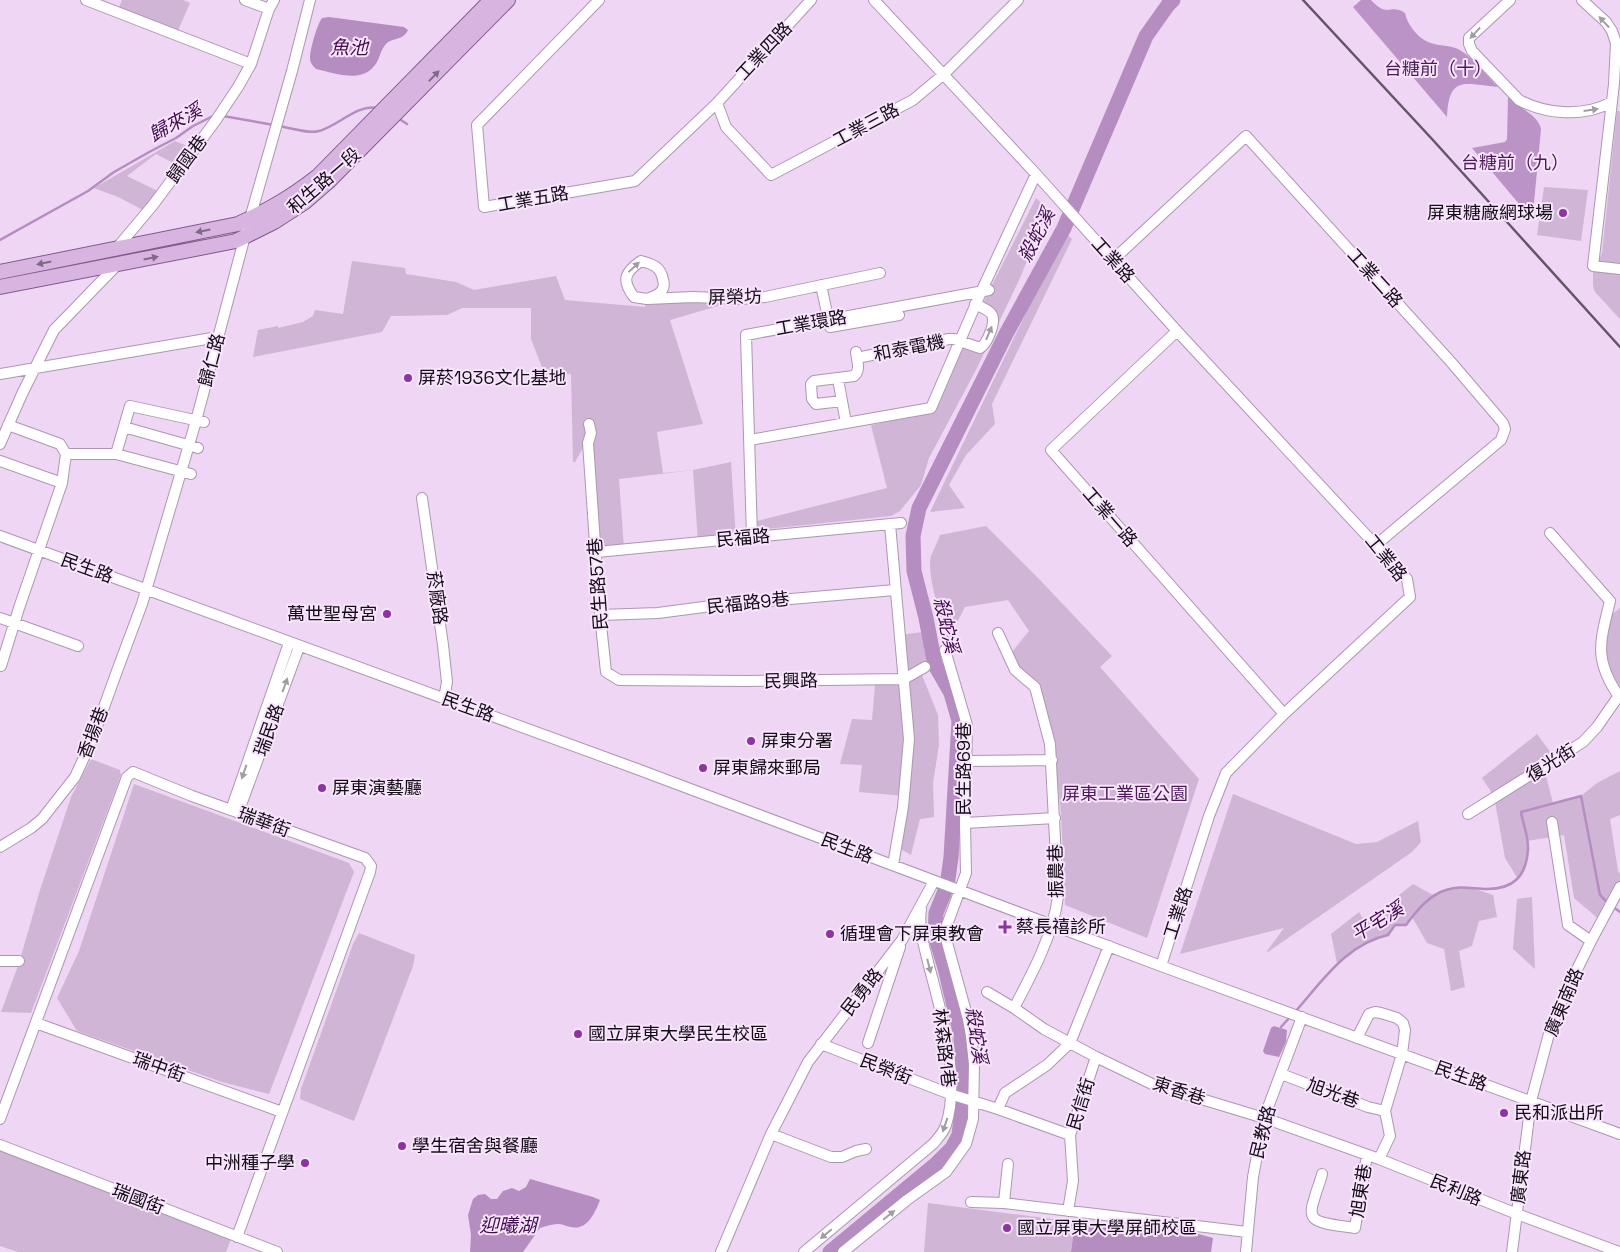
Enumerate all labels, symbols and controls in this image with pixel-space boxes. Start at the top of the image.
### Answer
street label: 工業四路 [731,16,797,85]
one-way arrow [1598,16,1610,28]
one-way arrow [1469,27,1481,39]
water label: 魚池 [330,35,370,60]
park label: 台糖前（十） [1384,57,1492,80]
one-way arrow [427,70,439,82]
water label: 歸來溪 [144,96,209,147]
street label: 工業三路 [829,98,903,152]
one-way arrow [1583,106,1599,114]
street label: 歸國巷 [161,130,212,187]
street label: 和生路一段 [282,142,365,219]
park label: 台糖前（九） [1461,151,1569,174]
street label: 工業五路 [495,181,570,216]
water label: 殺蛇溪 [1012,201,1062,266]
place label: 屏東糖廠網球場 [1427,201,1553,224]
marker: 屏東糖廠網球場 [1557,207,1569,219]
one-way arrow [195,227,211,235]
street label: 工業路 [1087,232,1140,287]
street label: 工業二路 [1343,243,1408,312]
one-way arrow [143,253,159,261]
one-way arrow [36,259,51,267]
one-way arrow [628,261,640,273]
street label: 屏榮坊 [708,285,762,308]
street label: 工業環路 [773,305,848,340]
one-way arrow [985,325,993,340]
street label: 和泰電機 [871,329,946,366]
street label: 歸仁路 [193,331,230,389]
place label: 屏菸1936文化基地 [418,366,566,389]
marker: 屏菸1936文化基地 [402,372,414,384]
street label: 工業一路 [1078,482,1143,551]
street label: 民福路 [715,524,771,551]
street label: 工業路 [1360,529,1412,586]
street label: 民生路57巷 [583,537,612,631]
street label: 民生路 [58,547,116,588]
street label: 菸廠路 [422,570,453,626]
street label: 民福路9巷 [705,587,790,618]
water label: 殺蛇溪 [928,595,966,659]
place label: 萬世聖母宮 [287,602,377,625]
marker: 萬世聖母宮 [381,608,393,620]
street label: 民興路 [764,669,818,692]
one-way arrow [281,677,289,692]
street label: 民生路 [439,686,497,727]
street label: 瑞民路 [248,701,289,759]
street label: 香揚巷 [72,703,113,762]
street label: 民生路69巷 [952,722,975,816]
place label: 屏東分署 [761,729,833,752]
marker: 屏東分署 [745,735,757,747]
street label: 復光街 [1522,739,1580,787]
place label: 屏東歸來郵局 [713,756,821,779]
marker: 屏東歸來郵局 [697,762,709,774]
one-way arrow [240,764,247,779]
place label: 屏東演藝廳 [332,776,422,799]
marker: 屏東演藝廳 [316,782,328,794]
park label: 屏東工業區公園 [1062,782,1188,805]
street label: 瑞華街 [235,801,293,842]
street label: 民生路 [818,827,877,868]
street label: 振農巷 [1044,844,1067,898]
street label: 工業路 [1158,884,1197,942]
water label: 平宅溪 [1346,894,1411,947]
place label: 蔡長禧診所 [1016,915,1106,938]
marker: 蔡長禧診所 [998,920,1012,934]
place label: 循理會下屏東教會 [840,922,984,945]
marker: 循理會下屏東教會 [824,928,836,940]
one-way arrow [925,958,933,974]
street label: 民勇路 [836,963,887,1020]
street label: 廣東南路 [1539,964,1588,1039]
water label: 殺蛇溪 [960,1005,993,1068]
street label: 林森路1巷 [928,1007,961,1089]
place label: 國立屏東大學民生校區 [588,1022,768,1045]
marker: 國立屏東大學民生校區 [572,1028,584,1040]
street label: 瑞中街 [130,1046,188,1087]
street label: 民榮街 [857,1048,916,1089]
street label: 民生路 [1432,1055,1490,1096]
street label: 東香巷 [1150,1071,1208,1110]
street label: 旭光巷 [1304,1072,1362,1113]
street label: 民信街 [1062,1075,1099,1133]
place label: 民和派出所 [1514,1101,1604,1124]
street label: 民教路 [1245,1103,1280,1161]
marker: 民和派出所 [1498,1107,1510,1119]
one-way arrow [941,1118,948,1133]
place label: 學生宿舍與餐廳 [412,1134,538,1157]
marker: 學生宿舍與餐廳 [396,1140,408,1152]
street label: 廣東路 [1506,1149,1535,1205]
place label: 中洲種子學 [205,1151,295,1174]
marker: 中洲種子學 [299,1157,311,1169]
street label: 旭東巷 [1345,1162,1376,1219]
street label: 民利路 [1427,1169,1486,1210]
street label: 瑞國街 [109,1178,168,1219]
one-way arrow [882,1210,895,1221]
water label: 迎曦湖 [479,1213,539,1238]
place label: 國立屏東大學屏師校區 [1017,1216,1197,1239]
marker: 國立屏東大學屏師校區 [1001,1222,1013,1234]
one-way arrow [820,1229,833,1240]

